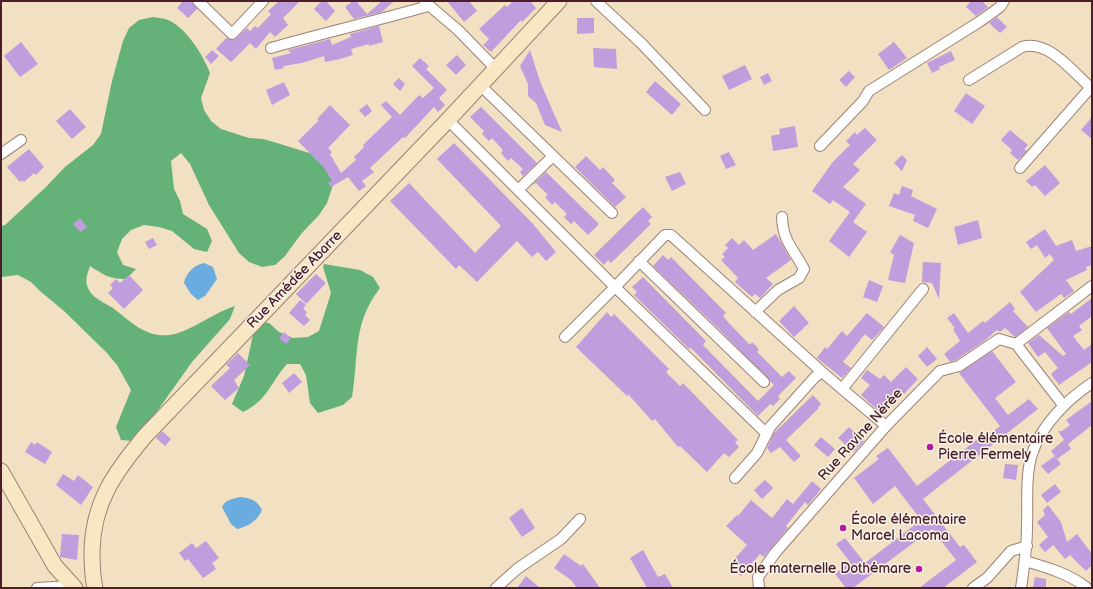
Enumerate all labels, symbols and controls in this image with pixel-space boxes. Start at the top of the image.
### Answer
street label: Rue Amédée Abarre [244,228,346,332]
street label: Rue Ravine Nérée [815,385,907,485]
place label: École élémentaire Pierre Fermely [938,431,1053,464]
marker: École élémentaire Pierre Fermely [925,442,935,452]
place label: École élémentaire Marcel Lacoma [851,512,966,544]
marker: École élémentaire Marcel Lacoma [838,523,848,533]
place label: École maternelle Dothémare [730,561,911,577]
marker: École maternelle Dothémare [914,564,924,574]

